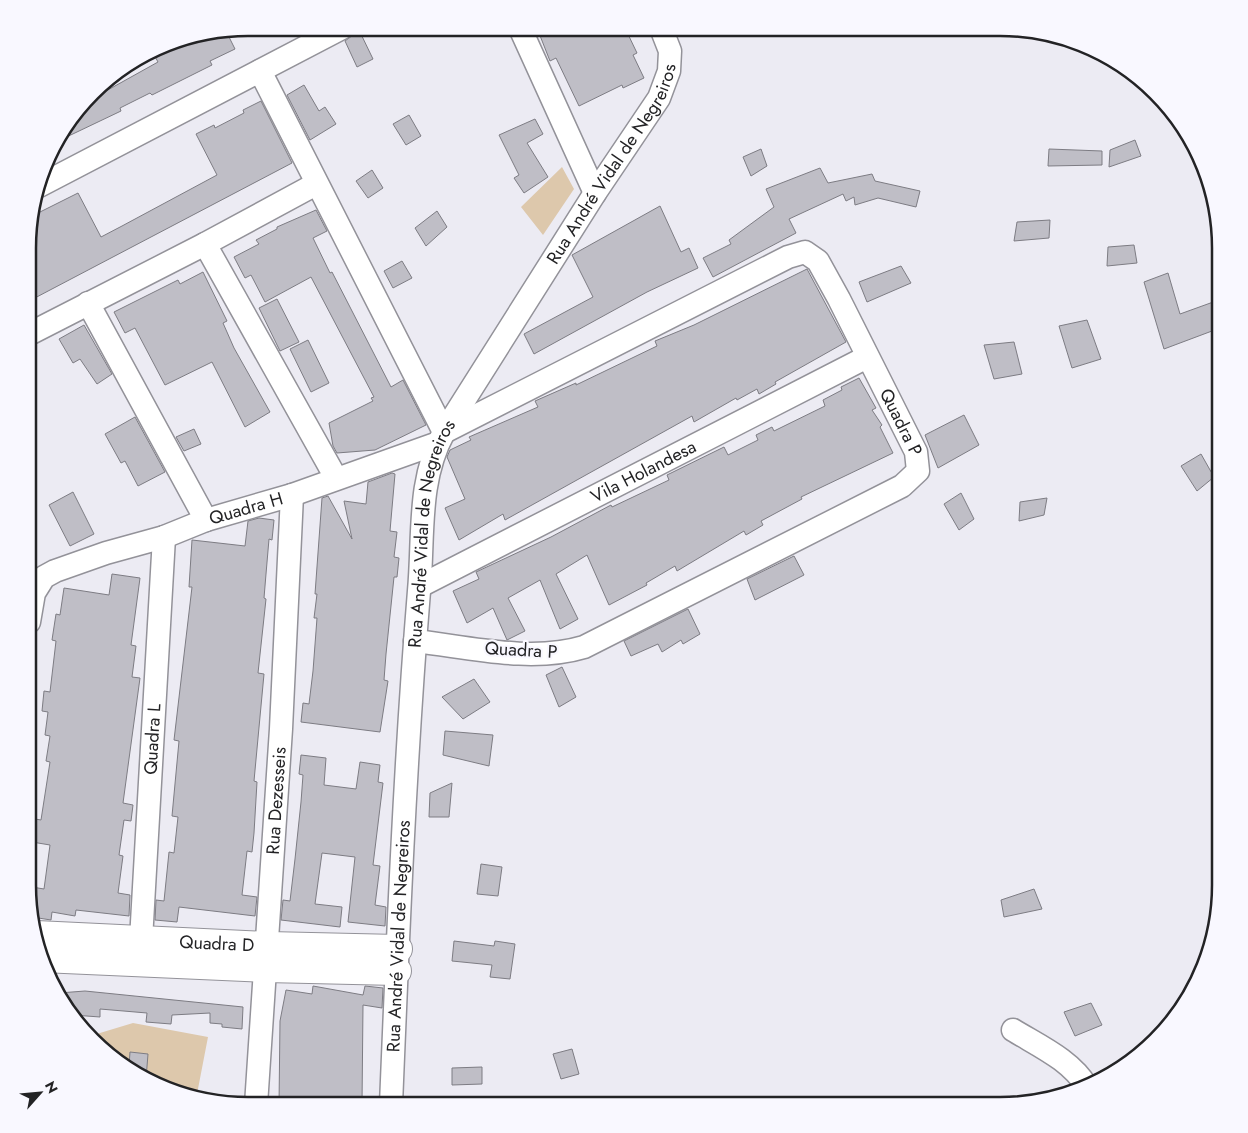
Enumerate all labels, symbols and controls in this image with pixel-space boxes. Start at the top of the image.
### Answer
street label: Rua André Vidal de Negreiros [540,64,682,269]
street label: Quadra P [873,384,929,461]
street label: Rua André Vidal de Negreiros [402,414,462,649]
street label: Vila Holandesa [586,434,701,509]
street label: Quadra H [206,485,286,531]
street label: Quadra P [484,635,558,665]
street label: Quadra L [137,703,167,776]
street label: Rua Dezesseis [260,746,293,855]
street label: Rua André Vidal de Negreiros [380,819,417,1053]
street label: Quadra D [179,929,255,958]
north arrow [15,1068,65,1118]
text: N [40,1078,63,1097]

